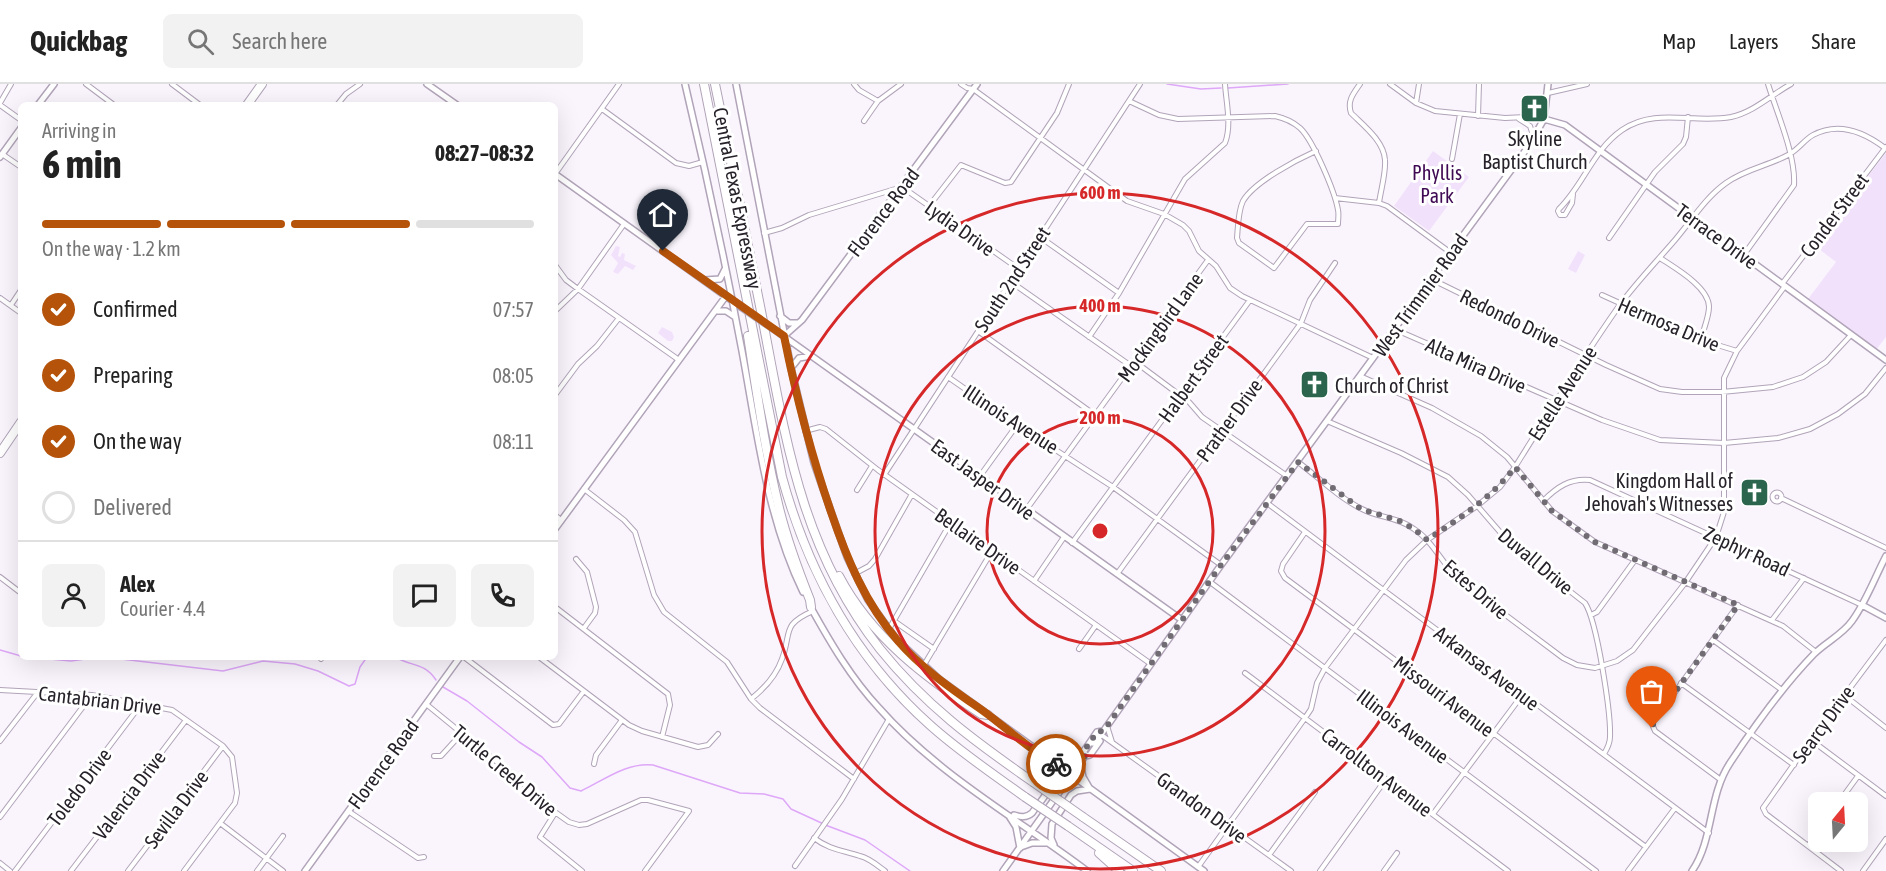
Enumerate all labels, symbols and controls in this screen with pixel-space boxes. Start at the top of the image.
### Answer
search box [163,14,583,68]
text: Quickbag [30,25,127,57]
icon: search [184,25,217,58]
text: Search here [232,28,327,54]
text: Map [1662,29,1696,53]
text: Layers [1729,29,1779,53]
text: Share [1812,29,1856,53]
church icon: Skyline Baptist Church [1519,92,1551,124]
street label: Central Texas Expressway [709,105,767,291]
text: Arriving in [42,119,116,142]
place label: Skyline Baptist Church [1482,127,1588,173]
text: 08:27–08:32 [435,140,534,166]
text: 6 min [42,142,122,186]
park label: Phyllis Park [1412,161,1462,207]
street label: Florence Road [842,163,924,261]
street label: Conder Street [1795,168,1873,262]
text: 600 m [1080,182,1120,203]
pin [637,189,688,251]
street label: Lydia Drive [921,196,999,260]
icon: home [646,198,679,231]
street label: Terrace Drive [1672,199,1762,273]
street label: South 2nd Street [969,222,1055,336]
street label: West Trimmier Road [1368,229,1472,361]
text: On the way · 1.2 km [42,237,181,260]
street label: Mockingbird Lane [1113,268,1207,386]
street label: Redondo Drive [1456,284,1564,352]
street label: Hermosa Drive [1615,292,1723,356]
icon: check [42,293,75,326]
text: 400 m [1079,295,1120,316]
text: Confirmed [93,296,178,322]
text: 07:57 [493,298,534,321]
street label: Halbert Street [1153,329,1233,426]
street label: Alta Mira Drive [1422,333,1530,397]
street label: Estelle Avenue [1523,342,1601,444]
icon: check [42,359,75,392]
text: Preparing [93,362,173,388]
text: 08:05 [492,364,534,387]
church icon: Church of Christ [1298,369,1330,401]
street label: Prather Drive [1191,374,1267,466]
place label: Church of Christ [1335,374,1449,397]
street label: Illinois Avenue [959,380,1063,458]
text: 200 m [1080,407,1120,428]
icon: check [42,425,75,458]
text: On the way [93,428,182,454]
text: 08:11 [493,430,534,453]
street label: East Jasper Drive [927,434,1039,524]
place label: Kingdom Hall of Jehovah's Witnesses [1585,469,1733,515]
church icon: Kingdom Hall of Jehovah's Witnesses [1738,476,1770,508]
text: Delivered [93,494,172,520]
street label: Bellaire Drive [931,503,1025,579]
centre of rings [1090,521,1110,541]
street label: Zephyr Road [1700,521,1794,581]
street label: Duvall Drive [1494,523,1578,599]
street label: Estes Drive [1439,554,1513,624]
button: person [42,564,105,627]
button: chat [393,564,456,627]
button: phone [471,564,534,627]
text: Alex [120,571,155,597]
text: Courier · 4.4 [120,597,206,620]
street label: Arkansas Avenue [1430,621,1544,715]
street label: Missouri Avenue [1389,651,1499,741]
pin [1626,666,1677,728]
icon: bag [1635,675,1668,708]
street label: Cantabrian Drive [37,681,163,719]
street label: Searcy Drive [1787,681,1859,767]
street label: Illinois Avenue [1352,684,1454,768]
street label: Florence Road [343,715,423,813]
street label: Turtle Creek Drive [448,720,562,820]
street label: Carrollton Avenue [1317,723,1437,821]
courier [1026,734,1086,794]
street label: Toledo Drive [42,744,116,830]
street label: Valencia Drive [88,746,170,844]
icon: bike [1040,748,1073,781]
street label: Sevilla Drive [139,766,213,852]
street label: Grandon Drive [1153,767,1251,847]
north arrow [1808,792,1868,852]
map controls [1808,792,1868,852]

